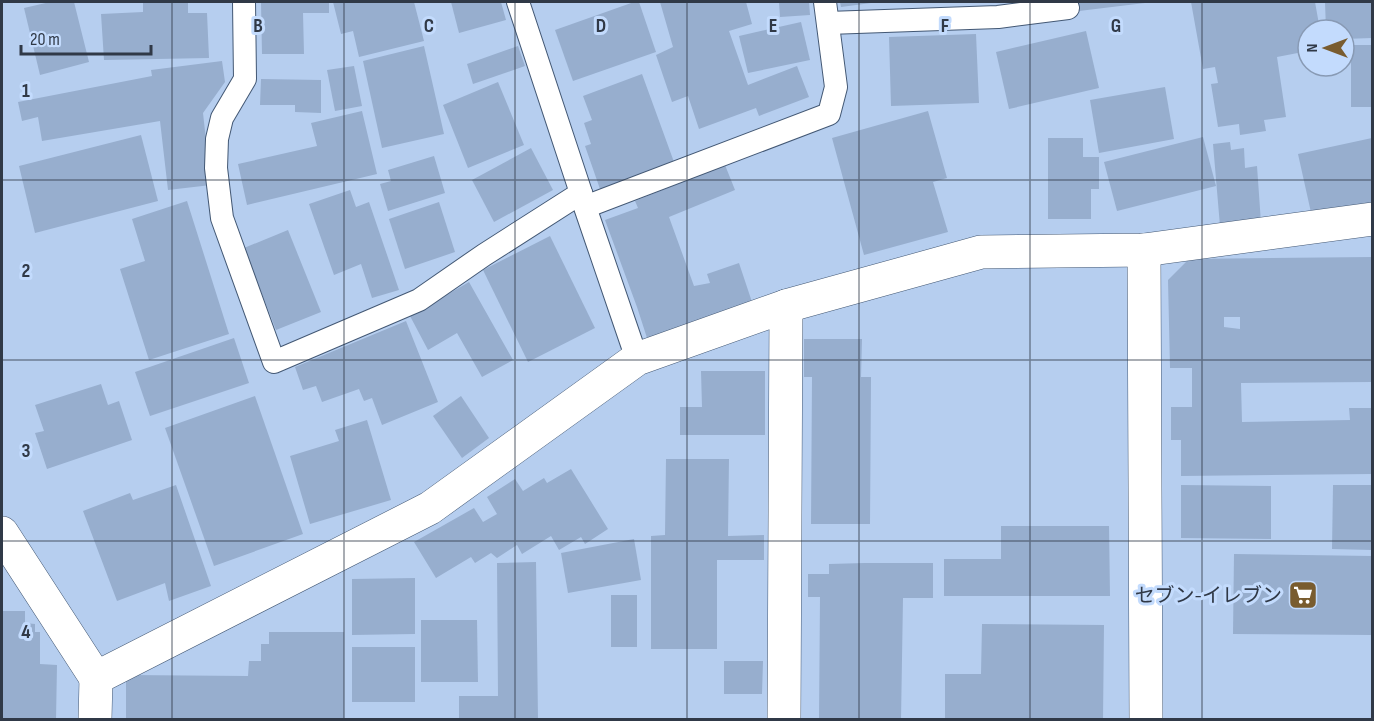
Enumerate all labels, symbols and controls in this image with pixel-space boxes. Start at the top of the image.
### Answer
text: B [253,14,263,38]
text: C [424,14,434,38]
text: D [596,14,606,38]
text: E [769,14,777,38]
text: F [941,14,949,38]
text: G [1111,14,1121,38]
scale bar [21,18,152,56]
north arrow [1296,18,1356,78]
text: 20 m [30,29,60,50]
text: N [1303,44,1322,52]
text: 1 [22,79,30,103]
text: 2 [22,259,30,283]
text: 3 [22,439,31,463]
supermarket icon: セブン-イレブン [1287,579,1319,611]
place label: セブン-イレブン [1135,584,1282,608]
text: 4 [21,620,31,644]

